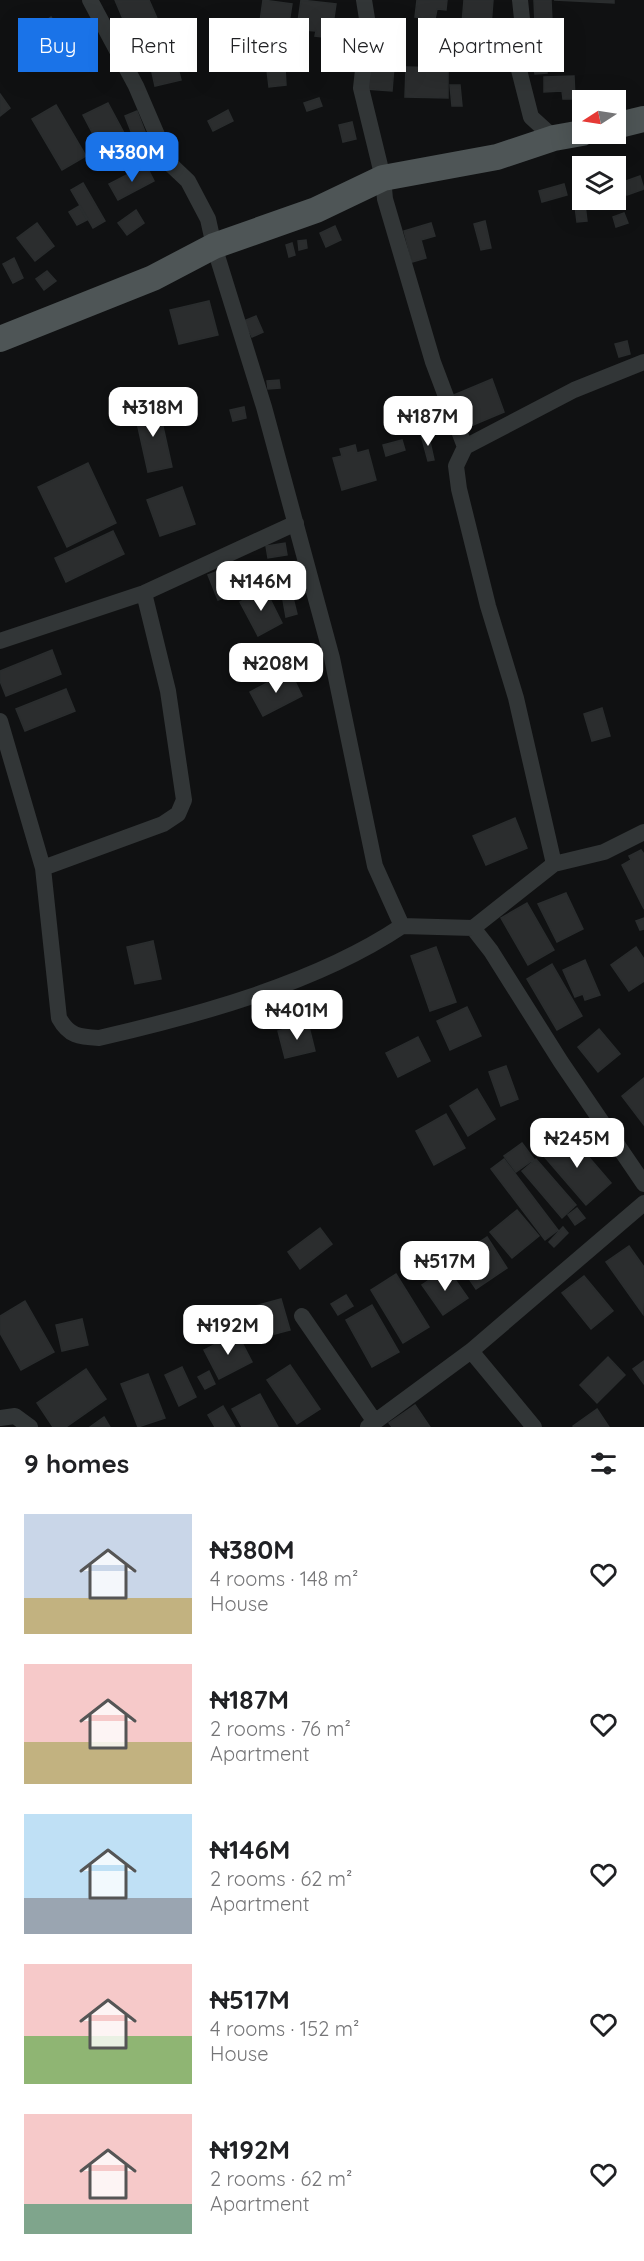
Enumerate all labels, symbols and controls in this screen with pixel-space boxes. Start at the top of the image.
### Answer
chip: Buy [18,18,98,72]
chip: Rent [110,18,197,72]
chip: Filters [209,18,309,72]
chip: New [321,18,406,72]
chip: Apartment [418,18,564,72]
north arrow [572,90,626,144]
map controls [572,90,626,210]
pin: ₦380M [90,132,174,183]
text: ₦380M [99,139,165,164]
button: layers [572,156,626,210]
pin: ₦318M [111,387,195,438]
text: ₦318M [123,394,183,419]
pin: ₦187M [386,396,470,447]
text: ₦187M [398,403,458,428]
pin: ₦146M [219,561,303,612]
text: ₦146M [230,568,292,593]
pin: ₦208M [234,643,318,694]
text: ₦208M [243,650,309,675]
pin: ₦401M [255,990,339,1041]
text: ₦401M [266,997,328,1022]
pin: ₦245M [535,1118,619,1169]
text: ₦245M [544,1125,610,1150]
pin: ₦517M [403,1241,487,1292]
text: ₦517M [414,1248,476,1273]
pin: ₦192M [186,1305,270,1356]
text: ₦192M [197,1312,259,1337]
text: 9 homes [24,1447,129,1480]
icon: filters [587,1447,620,1480]
text: ₦380M [210,1533,295,1566]
icon: home [72,1538,144,1610]
icon: heart [587,1558,620,1591]
text: 4 rooms · 148 m² [210,1566,358,1591]
text: House [210,1591,269,1616]
text: ₦187M [210,1683,289,1716]
icon: home [72,1688,144,1760]
icon: heart [587,1708,620,1741]
text: 2 rooms · 76 m² [210,1716,351,1741]
text: Apartment [210,1741,310,1766]
text: ₦146M [210,1833,290,1866]
icon: home [72,1838,144,1910]
icon: heart [587,1858,620,1891]
text: 2 rooms · 62 m² [210,1866,352,1891]
text: Apartment [210,1891,310,1916]
text: ₦517M [210,1983,290,2016]
icon: home [72,1988,144,2060]
icon: heart [587,2008,620,2041]
text: 4 rooms · 152 m² [210,2016,359,2041]
text: House [210,2041,269,2066]
text: ₦192M [210,2133,290,2166]
icon: home [72,2138,144,2210]
icon: heart [587,2158,620,2191]
text: 2 rooms · 62 m² [210,2166,352,2191]
text: Apartment [210,2191,310,2216]

